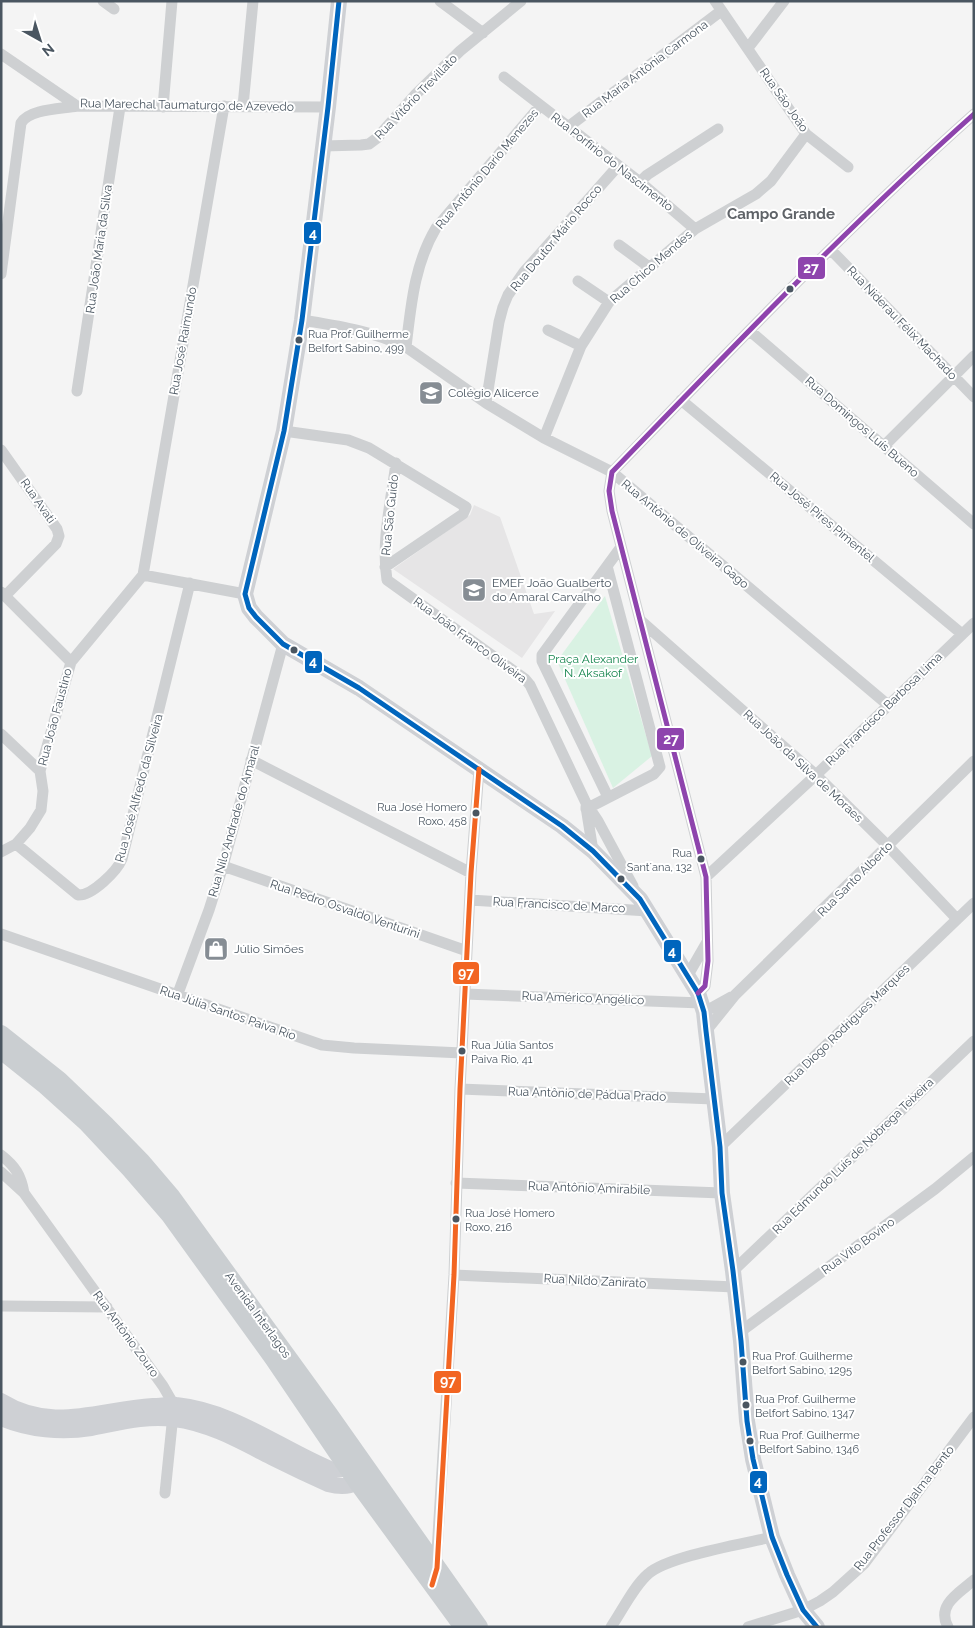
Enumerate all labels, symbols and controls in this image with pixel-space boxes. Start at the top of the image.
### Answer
north arrow [15,15,65,65]
street label: Rua Maria Antônia Carmona [579,17,711,121]
text: N [39,41,57,60]
street label: Rua Vitório Trevillato [372,52,460,142]
street label: Rua São João [757,65,811,135]
street label: Rua Marechal Taumaturgo de Azevedo [80,96,294,114]
street label: Rua Antônio Dario Menezes [433,106,541,232]
street label: Rua Porfírio do Nascimento [548,110,676,214]
street label: Rua Doutor Mário Rocco [507,182,605,294]
street label: Rua João Maria da Silva [83,184,115,314]
district label: Campo Grande [727,205,835,223]
line badge: 4 [303,221,322,245]
text: 4 [309,225,317,241]
street label: Rua Chico Mendes [607,228,695,306]
line badge: 27 [797,256,826,280]
text: 27 [803,260,819,276]
street label: Rua Niderau Félix Machado [844,263,960,383]
unlabelled marker [785,284,795,294]
street label: Rua José Raimundo [167,286,199,396]
place label: Rua Prof. Guilherme Belfort Sabino, 499 [308,328,409,355]
marker: Rua Prof. Guilherme Belfort Sabino, 499 [294,335,304,345]
street label: Rua Domingos Luís Bueno [802,374,922,480]
school or university icon: Colégio Alicerce [418,380,444,406]
place label: Colégio Alicerce [448,386,539,400]
street label: Rua José Pires Pimentel [767,469,878,565]
street label: Rua São Guido [379,474,401,556]
street label: Rua Avati [18,476,58,526]
street label: Rua Antônio de Oliveira Gago [619,477,751,591]
place label: EMEF João Gualberto do Amaral Carvalho [492,576,611,604]
school or university icon: EMEF João Gualberto do Amaral Carvalho [461,577,487,603]
street label: Rua João Franco Oliveira [411,594,529,686]
unlabelled marker [289,645,299,655]
line badge: 4 [304,650,323,674]
street label: Rua Francisco Barbosa Lima [823,650,945,768]
park label: Praça Alexander N. Aksakof [548,652,639,680]
text: 4 [309,653,317,669]
street label: Rua João Faustino [35,667,75,767]
street label: Rua João da Silva de Moraes [740,707,866,825]
street label: Rua José Alfredo da Silveira [112,712,166,864]
line badge: 27 [656,727,685,751]
text: 27 [663,731,679,747]
street label: Rua Nilo Andrade do Amaral [206,743,263,899]
place label: Rua José Homero Roxo, 458 [377,801,467,828]
marker: Rua José Homero Roxo, 458 [471,808,481,818]
street label: Rua Santo Alberto [815,839,895,919]
place label: Rua Sant´ana, 132 [627,847,692,874]
marker: Rua Sant´ana, 132 [696,854,706,864]
unlabelled marker [616,874,626,884]
street label: Rua Pedro Osvaldo Venturini [268,877,422,941]
street label: Rua Francisco de Marco [492,895,626,915]
shop icon: Júlio Simões [203,936,229,962]
line badge: 4 [663,939,682,963]
place label: Júlio Simões [234,942,304,956]
text: 4 [668,943,676,959]
line badge: 97 [452,961,480,985]
street label: Rua Diogo Rodrigues Marques [782,961,913,1089]
text: 97 [458,965,474,981]
street label: Rua Júlia Santos Paiva Rio [158,983,298,1043]
street label: Rua Américo Angélico [521,989,645,1007]
place label: Rua Júlia Santos Paiva Rio, 41 [471,1039,554,1066]
marker: Rua Júlia Santos Paiva Rio, 41 [457,1046,467,1056]
street label: Rua Edmundo Luís de Nóbrega Teixeira [770,1075,936,1237]
street label: Rua Antônio de Pádua Prado [508,1084,666,1104]
street label: Rua Antônio Amirabile [528,1179,650,1197]
place label: Rua José Homero Roxo, 216 [465,1207,555,1234]
marker: Rua José Homero Roxo, 216 [451,1214,461,1224]
street label: Rua Vito Bovino [819,1215,897,1277]
street label: Avenida Interlagos [222,1269,294,1361]
street label: Rua Nildo Zanirato [543,1271,647,1291]
street label: Rua Antônio Zouro [90,1288,162,1380]
place label: Rua Prof. Guilherme Belfort Sabino, 1295 [752,1350,853,1377]
marker: Rua Prof. Guilherme Belfort Sabino, 1295 [738,1357,748,1367]
line badge: 97 [433,1370,462,1394]
text: 97 [440,1373,456,1389]
place label: Rua Prof. Guilherme Belfort Sabino, 1347 [755,1393,856,1420]
marker: Rua Prof. Guilherme Belfort Sabino, 1347 [741,1400,751,1410]
place label: Rua Prof. Guilherme Belfort Sabino, 1346 [759,1429,860,1456]
marker: Rua Prof. Guilherme Belfort Sabino, 1346 [745,1436,755,1446]
street label: Rua Professor Djalma Bento [851,1443,957,1573]
line badge: 4 [749,1470,768,1494]
text: 4 [754,1473,762,1489]

